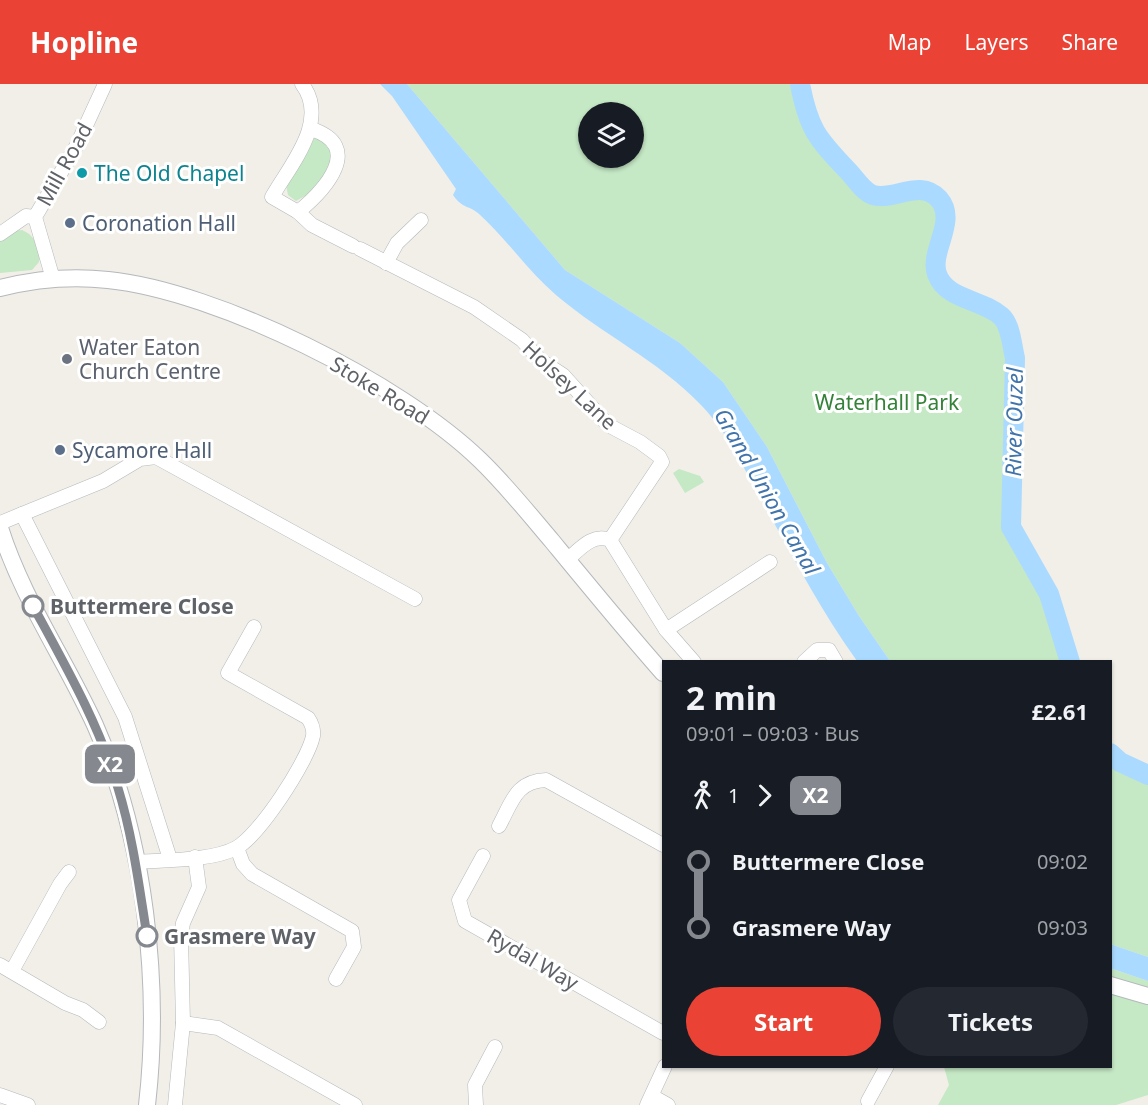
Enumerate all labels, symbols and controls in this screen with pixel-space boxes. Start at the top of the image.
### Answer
text: Hopline [30,23,138,61]
text: Map [888,28,932,56]
text: Layers [965,28,1029,56]
text: Share [1062,28,1118,56]
map controls [578,102,644,168]
button: layers [578,102,644,168]
street label: Mill Road [30,117,98,211]
place label: The Old Chapel [94,159,244,187]
marker: The Old Chapel [75,166,89,180]
place label: Coronation Hall [82,209,236,237]
marker: Coronation Hall [63,216,77,230]
place label: Water Eaton Church Centre [79,333,221,385]
street label: Holsey Lane [517,334,623,436]
street label: Stoke Road [325,349,435,431]
marker: Water Eaton Church Centre [60,352,74,366]
water label: River Ouzel [997,366,1029,477]
park label: Waterhall Park [815,388,960,416]
water label: Grand Union Canal [708,402,828,581]
place label: Sycamore Hall [72,436,212,464]
marker: Sycamore Hall [53,443,67,457]
place label: Buttermere Close [50,592,234,620]
marker: Buttermere Close [22,595,44,617]
text: 2 min [686,675,777,720]
text: £2.61 [1031,696,1088,726]
text: 09:01 – 09:03 · Bus [686,720,859,747]
line badge: X2 [83,744,137,784]
text: X2 [97,750,123,778]
icon: walk [686,779,719,812]
icon: forward [748,779,781,812]
text: X2 [802,781,829,809]
text: 1 [728,782,739,809]
text: Buttermere Close [732,846,924,876]
text: 09:02 [1037,848,1088,875]
text: Grasmere Way [732,912,891,942]
text: 09:03 [1037,914,1088,941]
place label: Grasmere Way [164,922,316,950]
street label: Rydal Way [482,922,584,997]
marker: Grasmere Way [136,925,158,947]
button: Start [686,987,881,1056]
button: Tickets [893,987,1088,1056]

